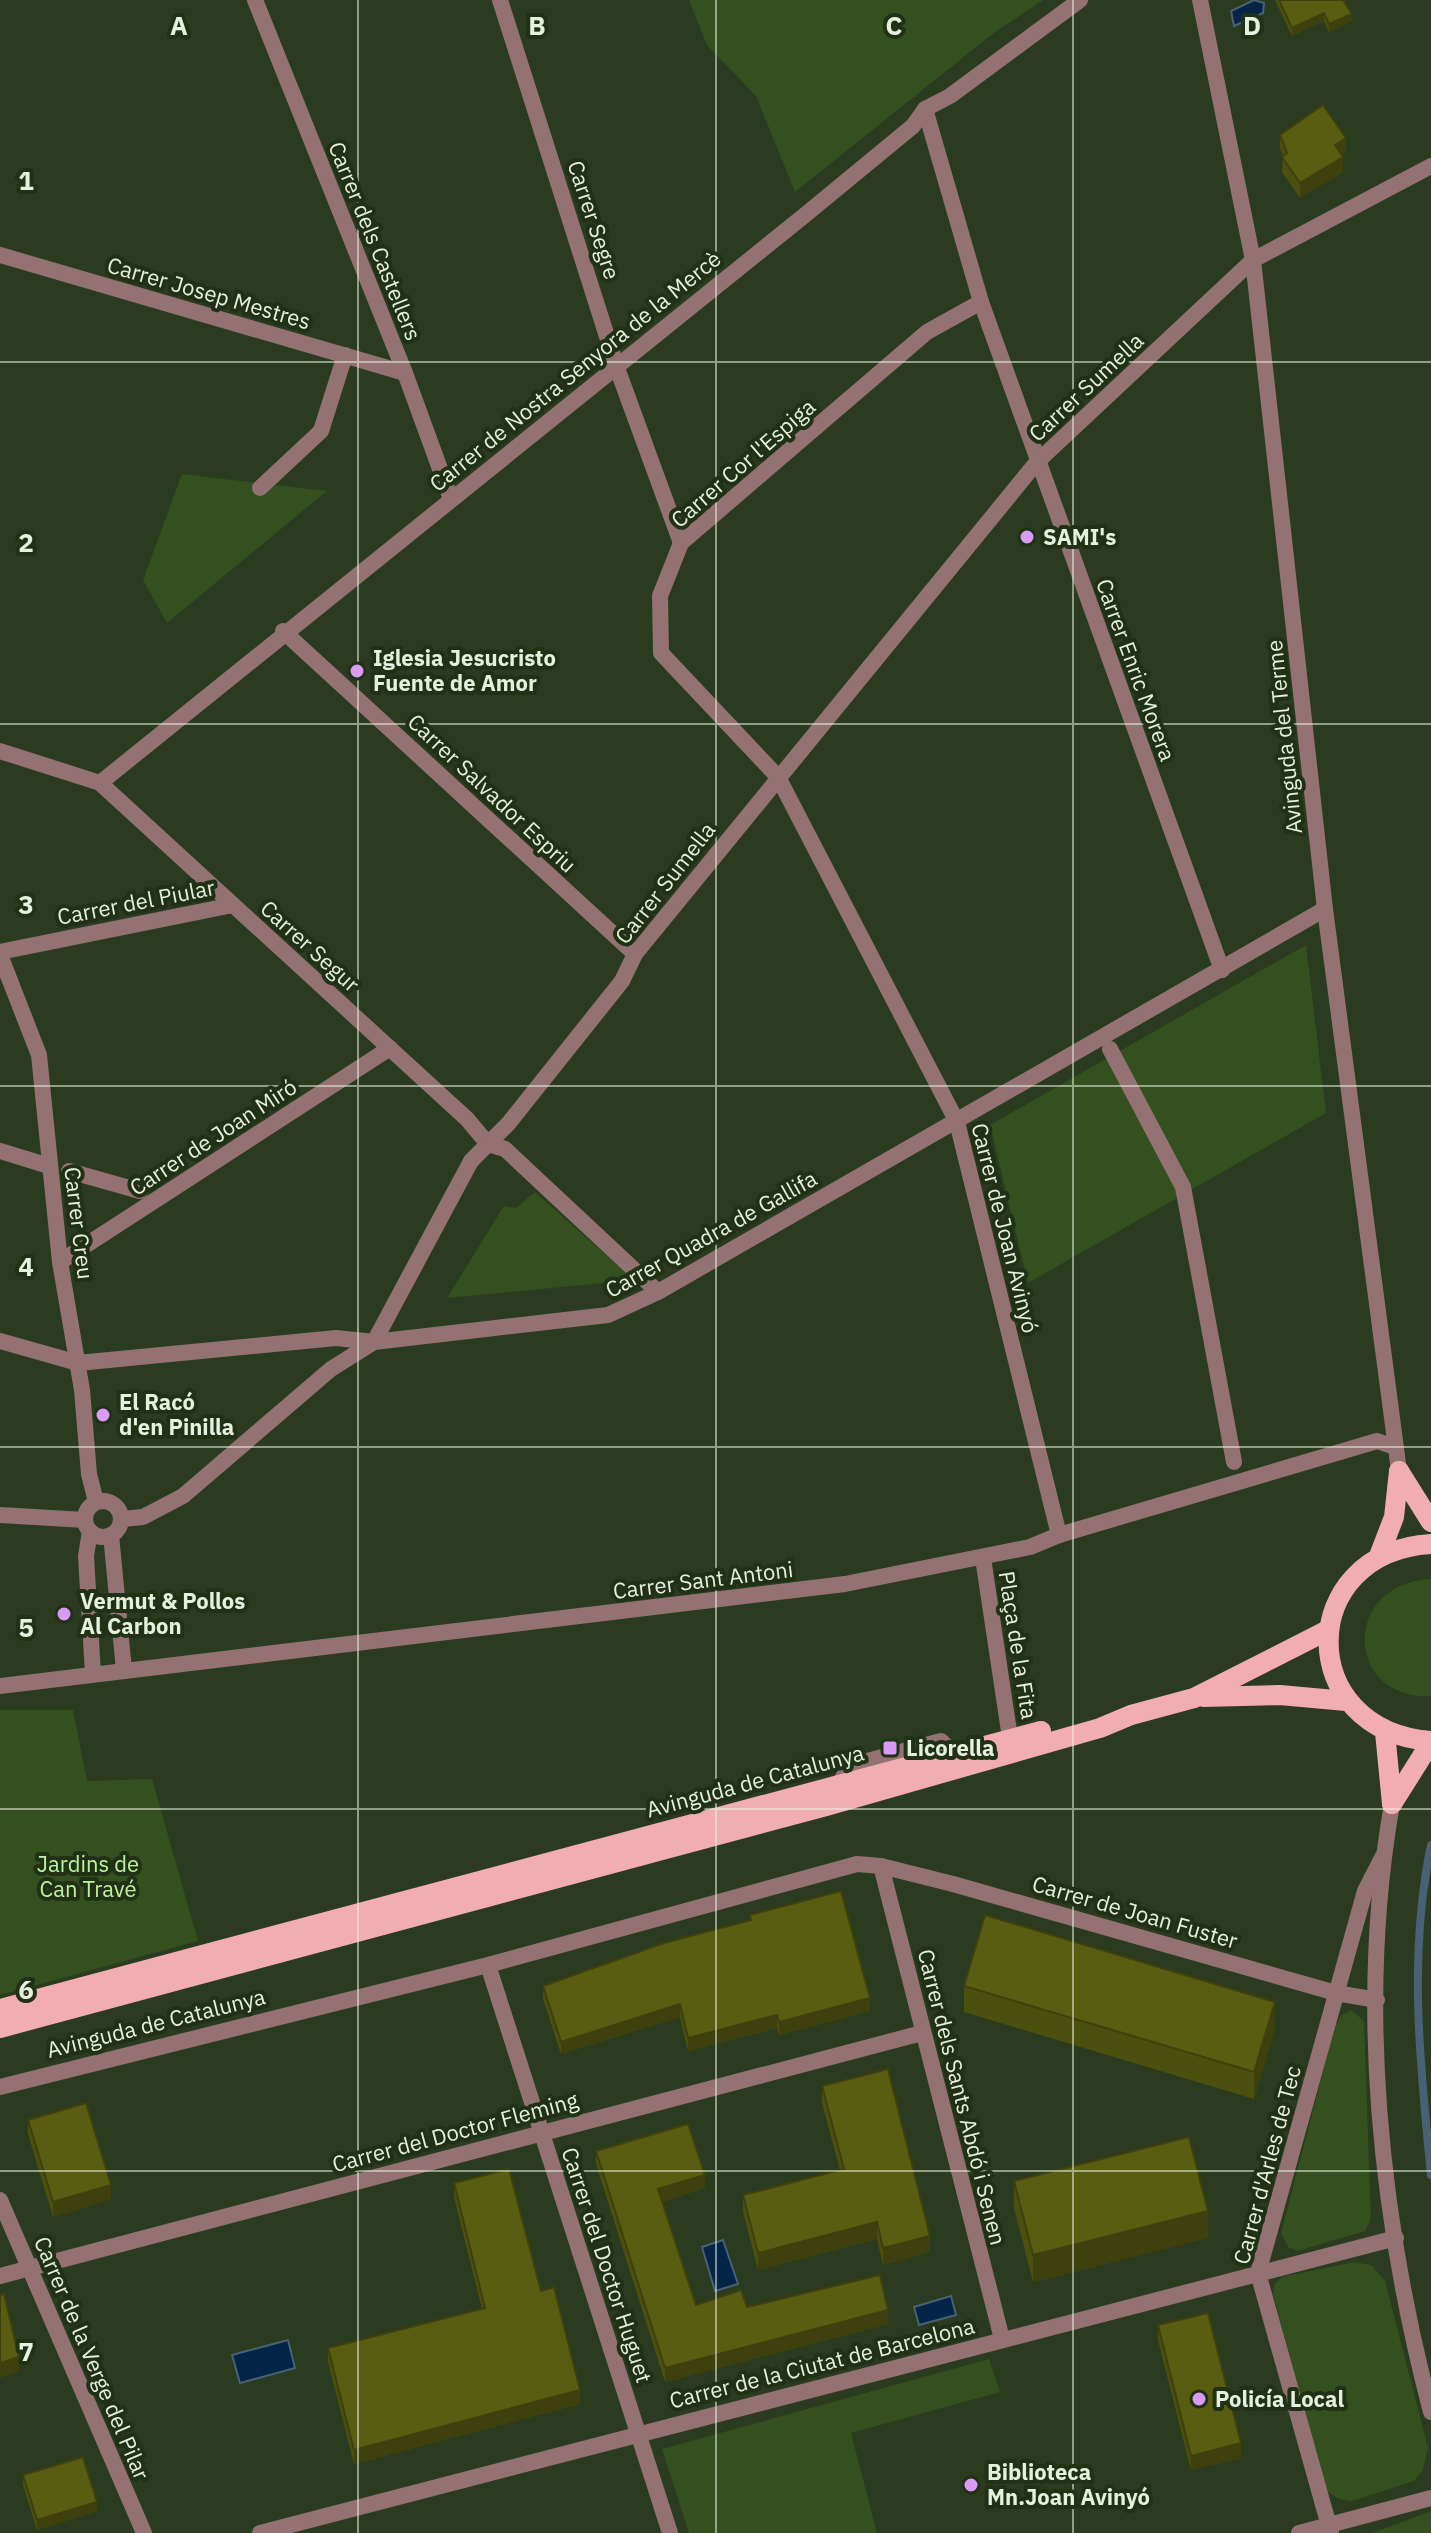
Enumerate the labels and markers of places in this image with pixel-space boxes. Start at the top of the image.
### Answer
place label: SAMI's [1043,522,1116,551]
marker: SAMI's [1018,528,1036,546]
place label: Iglesia Jesucristo Fuente de Amor [373,643,556,697]
marker: Iglesia Jesucristo Fuente de Amor [348,662,366,680]
place label: El Racó d'en Pinilla [119,1387,234,1441]
marker: El Racó d'en Pinilla [94,1406,112,1424]
place label: Vermut & Pollos Al Carbon [80,1586,245,1640]
marker: Vermut & Pollos Al Carbon [55,1605,73,1623]
place label: Licorella [906,1733,994,1762]
marker: Licorella [881,1739,899,1757]
place label: Policía Local [1215,2384,1344,2413]
marker: Policía Local [1190,2390,1208,2408]
place label: Biblioteca Mn.Joan Avinyó [987,2457,1150,2511]
marker: Biblioteca Mn.Joan Avinyó [962,2476,980,2494]

